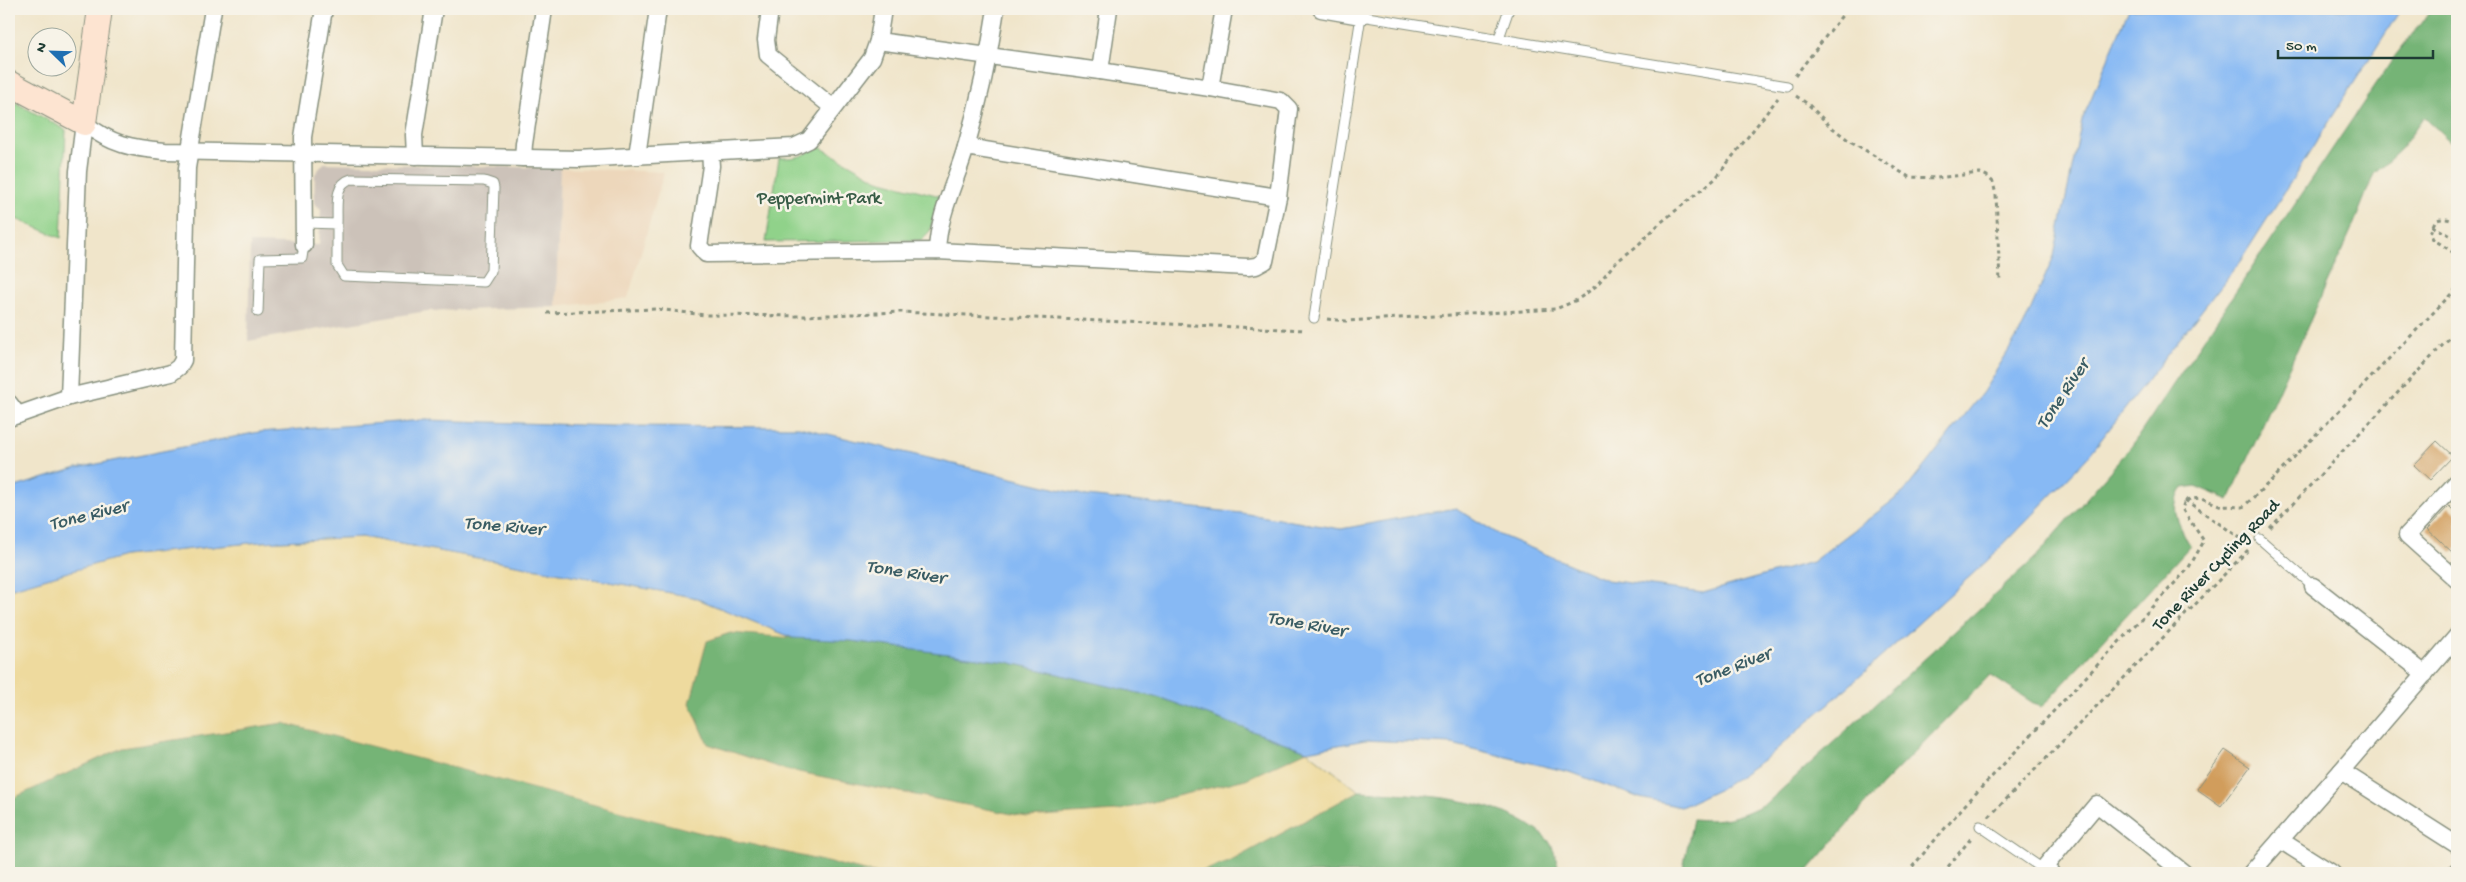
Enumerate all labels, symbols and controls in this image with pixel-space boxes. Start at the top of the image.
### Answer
north arrow [28,28,78,78]
scale bar [2278,28,2434,60]
text: 50 m [2286,38,2317,56]
text: N [33,40,52,55]
park label: Peppermint Park [756,189,883,210]
water label: Tone River [2032,352,2098,434]
water label: Tone River [47,495,134,537]
street label: Tone River Cycling Road [2148,495,2286,637]
water label: Tone River [463,513,549,543]
water label: Tone River [864,556,951,592]
water label: Tone River [1265,607,1352,644]
water label: Tone River [1692,642,1778,693]

